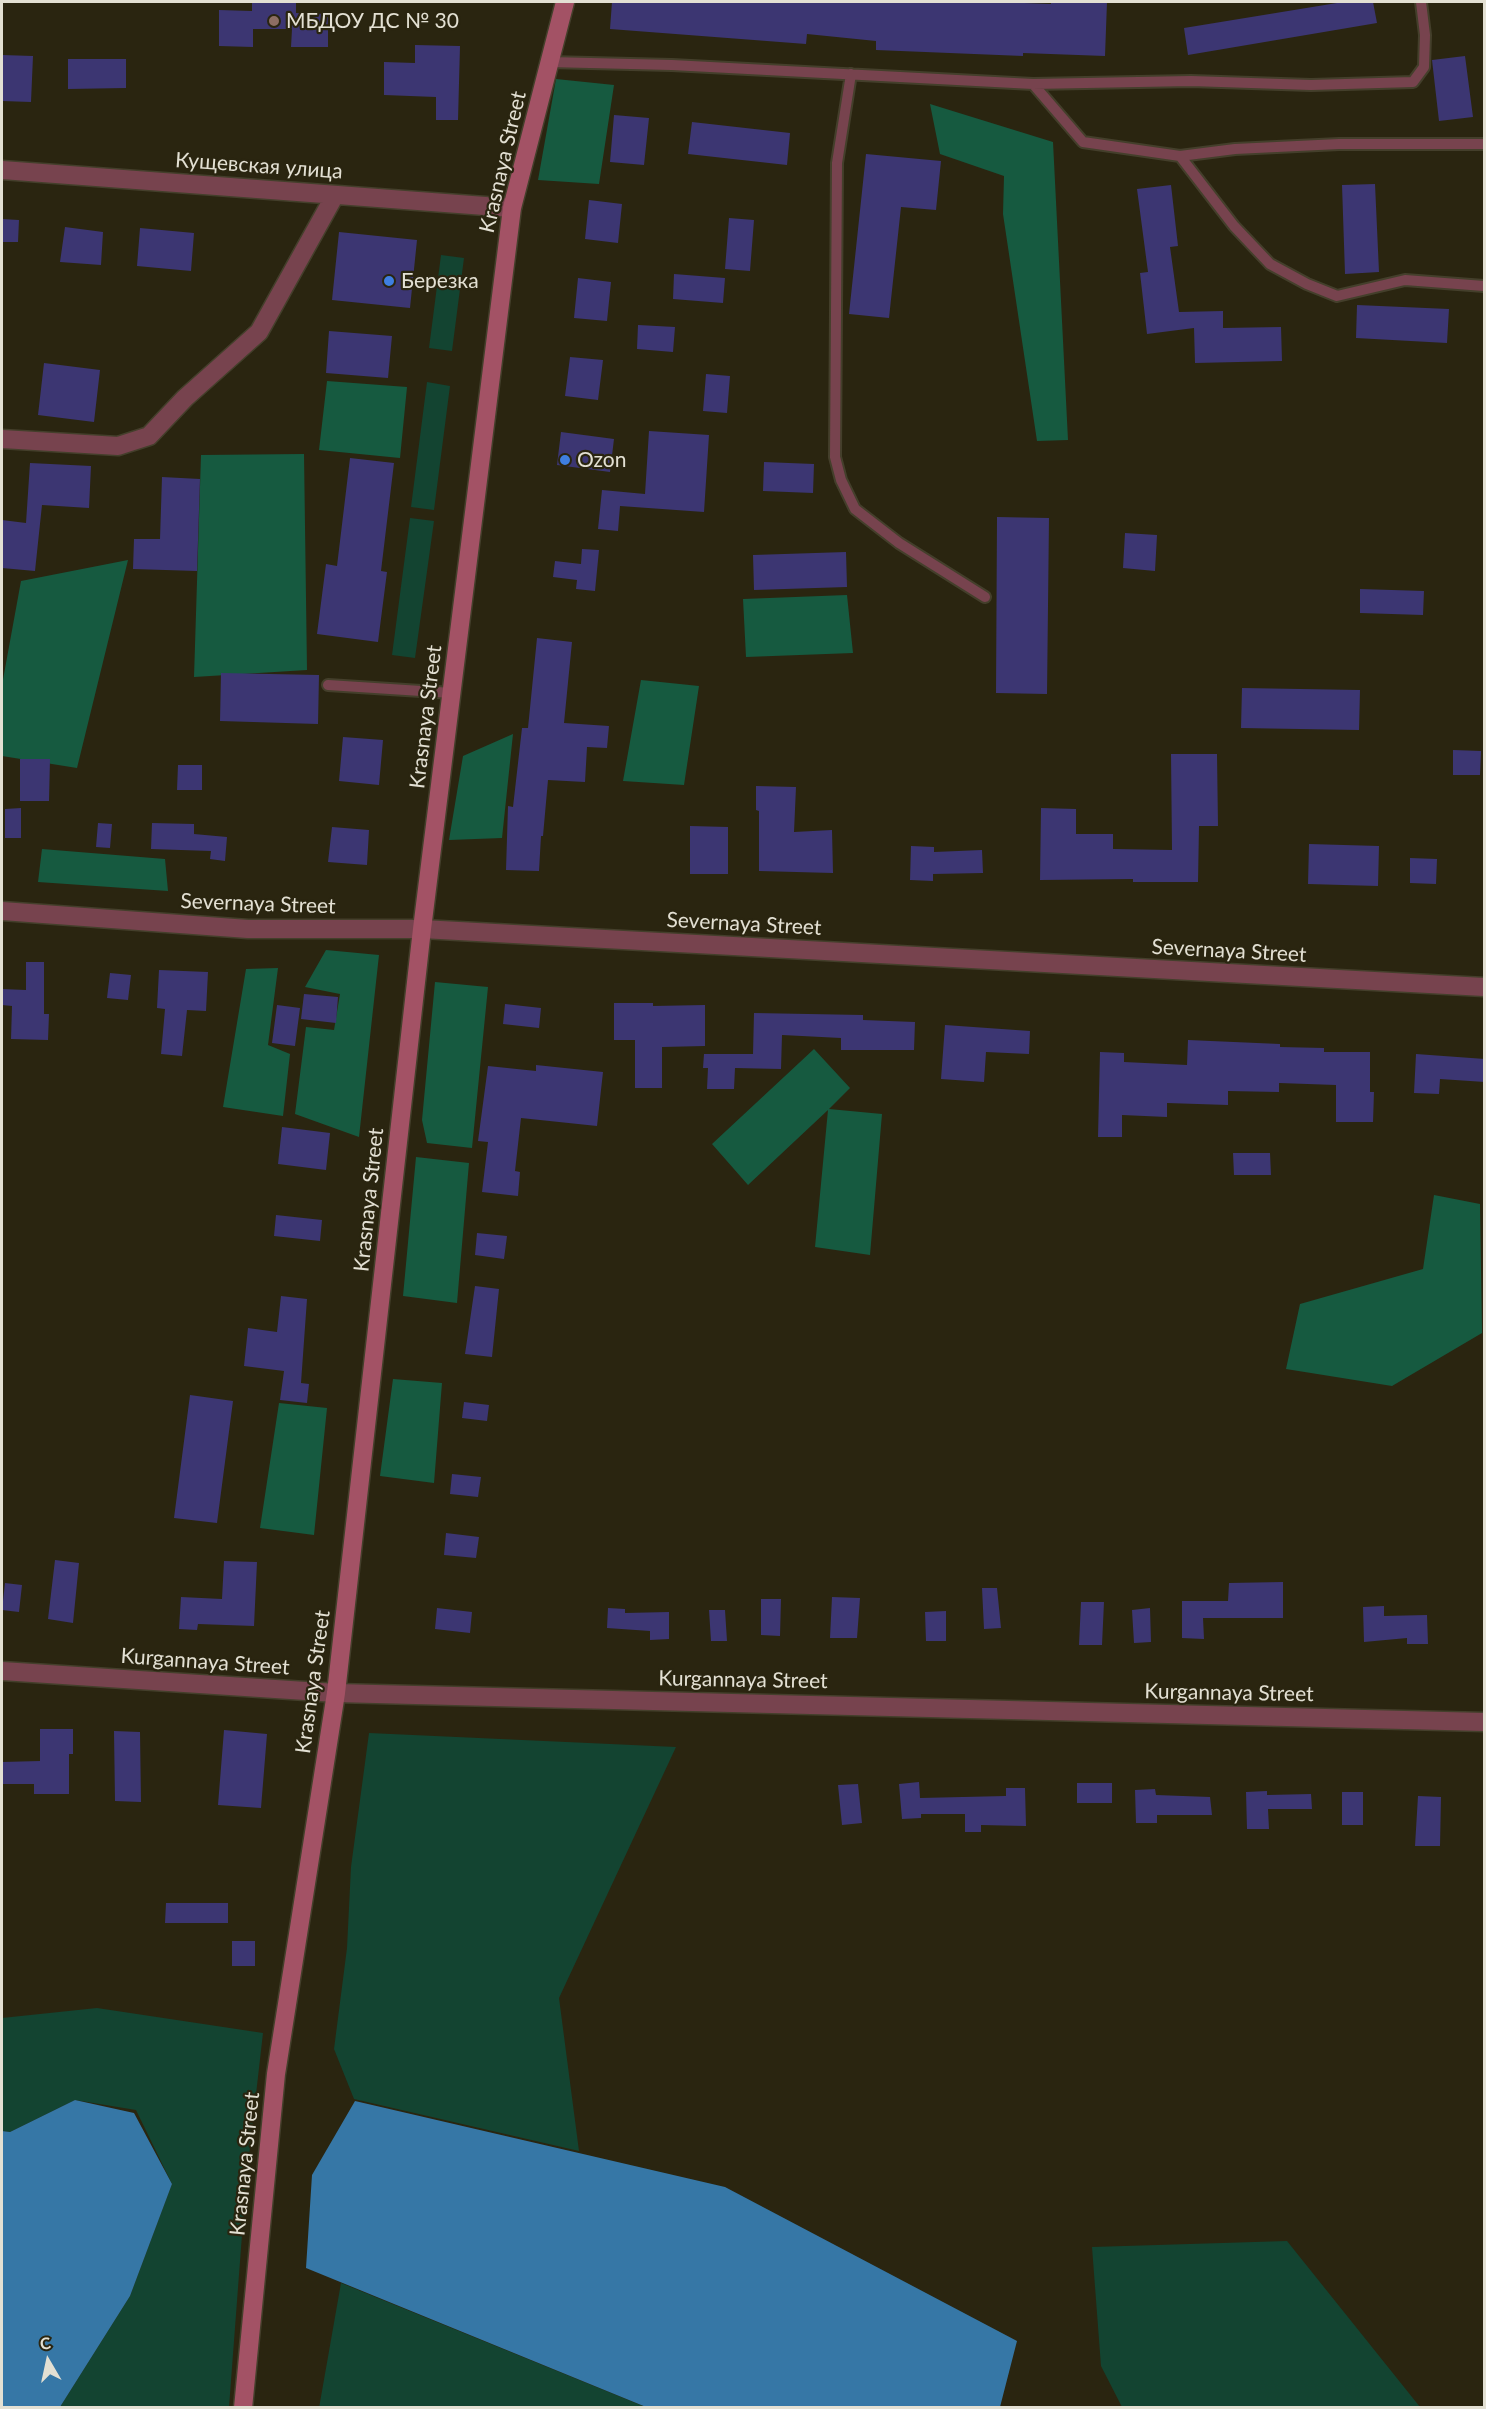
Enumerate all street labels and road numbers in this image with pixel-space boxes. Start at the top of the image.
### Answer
street label: Krasnaya Street [474,89,532,235]
street label: Кущевская улица [174,148,344,184]
street label: Krasnaya Street [405,644,447,790]
street label: Severnaya Street [180,889,336,919]
street label: Severnaya Street [666,907,822,941]
street label: Severnaya Street [1151,934,1307,968]
street label: Krasnaya Street [349,1127,389,1273]
street label: Krasnaya Street [290,1609,336,1755]
street label: Kurgannaya Street [120,1644,290,1680]
street label: Kurgannaya Street [658,1666,828,1694]
street label: Kurgannaya Street [1144,1679,1314,1707]
street label: Krasnaya Street [225,2091,265,2237]

